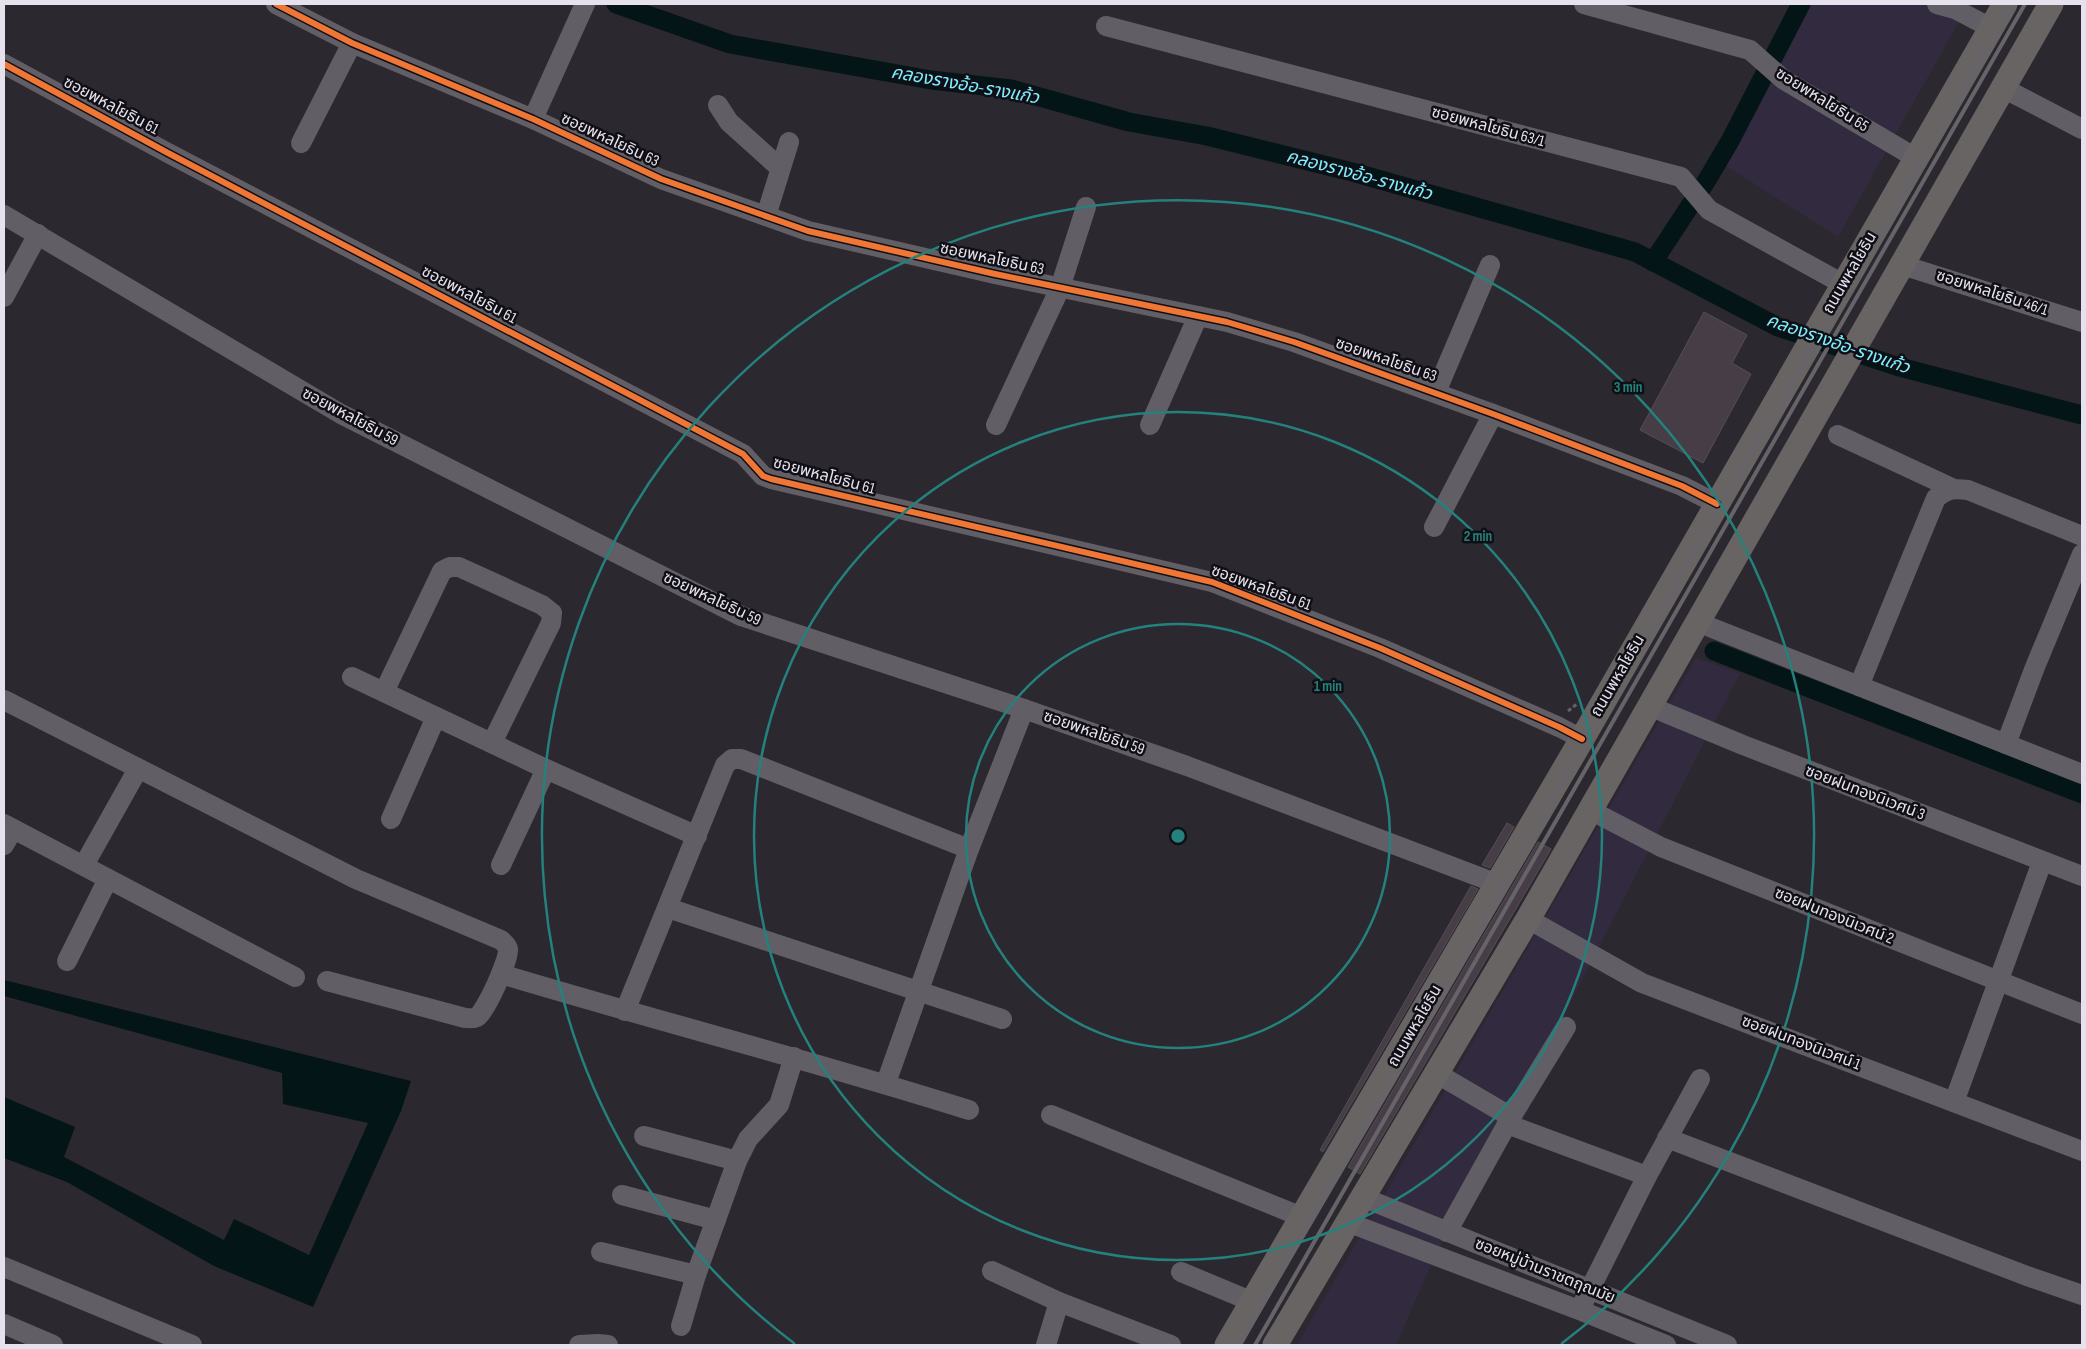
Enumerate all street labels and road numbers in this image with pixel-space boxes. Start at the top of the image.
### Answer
street label: ซอยพหลโยธิน 65 [1772,64,1872,136]
street label: ซอยพหลโยธิน 61 [60,73,162,139]
street label: ซอยพหลโยธิน 63/1 [1429,103,1547,151]
street label: ซอยพหลโยธิน 63 [558,109,662,171]
street label: ถนนพหลโยธิน [1819,229,1881,317]
street label: ซอยพหลโยธิน 63 [938,239,1046,279]
street label: ซอยพหลโยธิน 61 [418,262,520,328]
street label: ซอยพหลโยธิน 46/1 [1934,266,2051,320]
street label: ซอยพหลโยธิน 63 [1333,334,1439,386]
street label: ซอยพหลโยธิน 59 [299,384,401,450]
street label: ซอยพหลโยธิน 61 [771,453,877,499]
street label: ซอยพหลโยธิน 61 [1208,561,1314,615]
street label: ซอยพหลโยธิน 59 [660,568,764,630]
street label: ถนนพหลโยธิน [1587,632,1649,720]
street label: ซอยพหลโยธิน 59 [1041,707,1147,759]
street label: ซอยฝนทองนิเวศน์ 3 [1802,761,1928,825]
street label: ซอยฝนทองนิเวศน์ 2 [1772,883,1896,949]
street label: ถนนพหลโยธิน [1384,982,1446,1070]
street label: ซอยฝนทองนิเวศน์ 1 [1739,1012,1863,1075]
street label: ซอยหมู่บ้านราชตฤณมัย [1472,1234,1618,1308]

